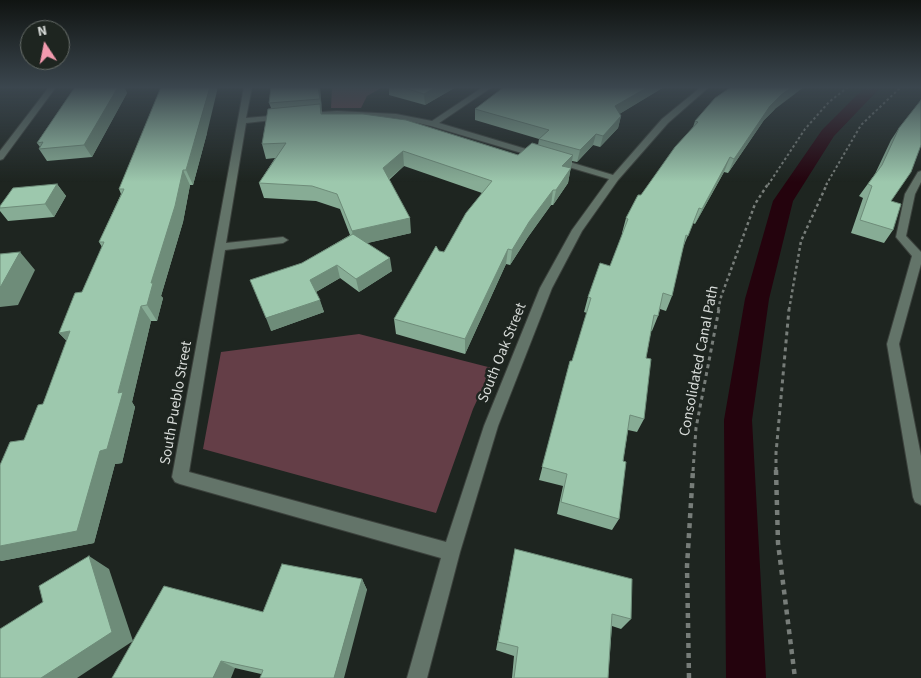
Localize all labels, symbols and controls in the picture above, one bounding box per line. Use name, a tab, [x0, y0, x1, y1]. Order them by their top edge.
north arrow	[20, 20, 70, 70]
text: N	[36, 21, 49, 42]
street label: Consolidated Canal Path	[677, 284, 723, 438]
street label: South Oak Street	[475, 300, 531, 406]
street label: South Pueblo Street	[157, 340, 197, 466]

